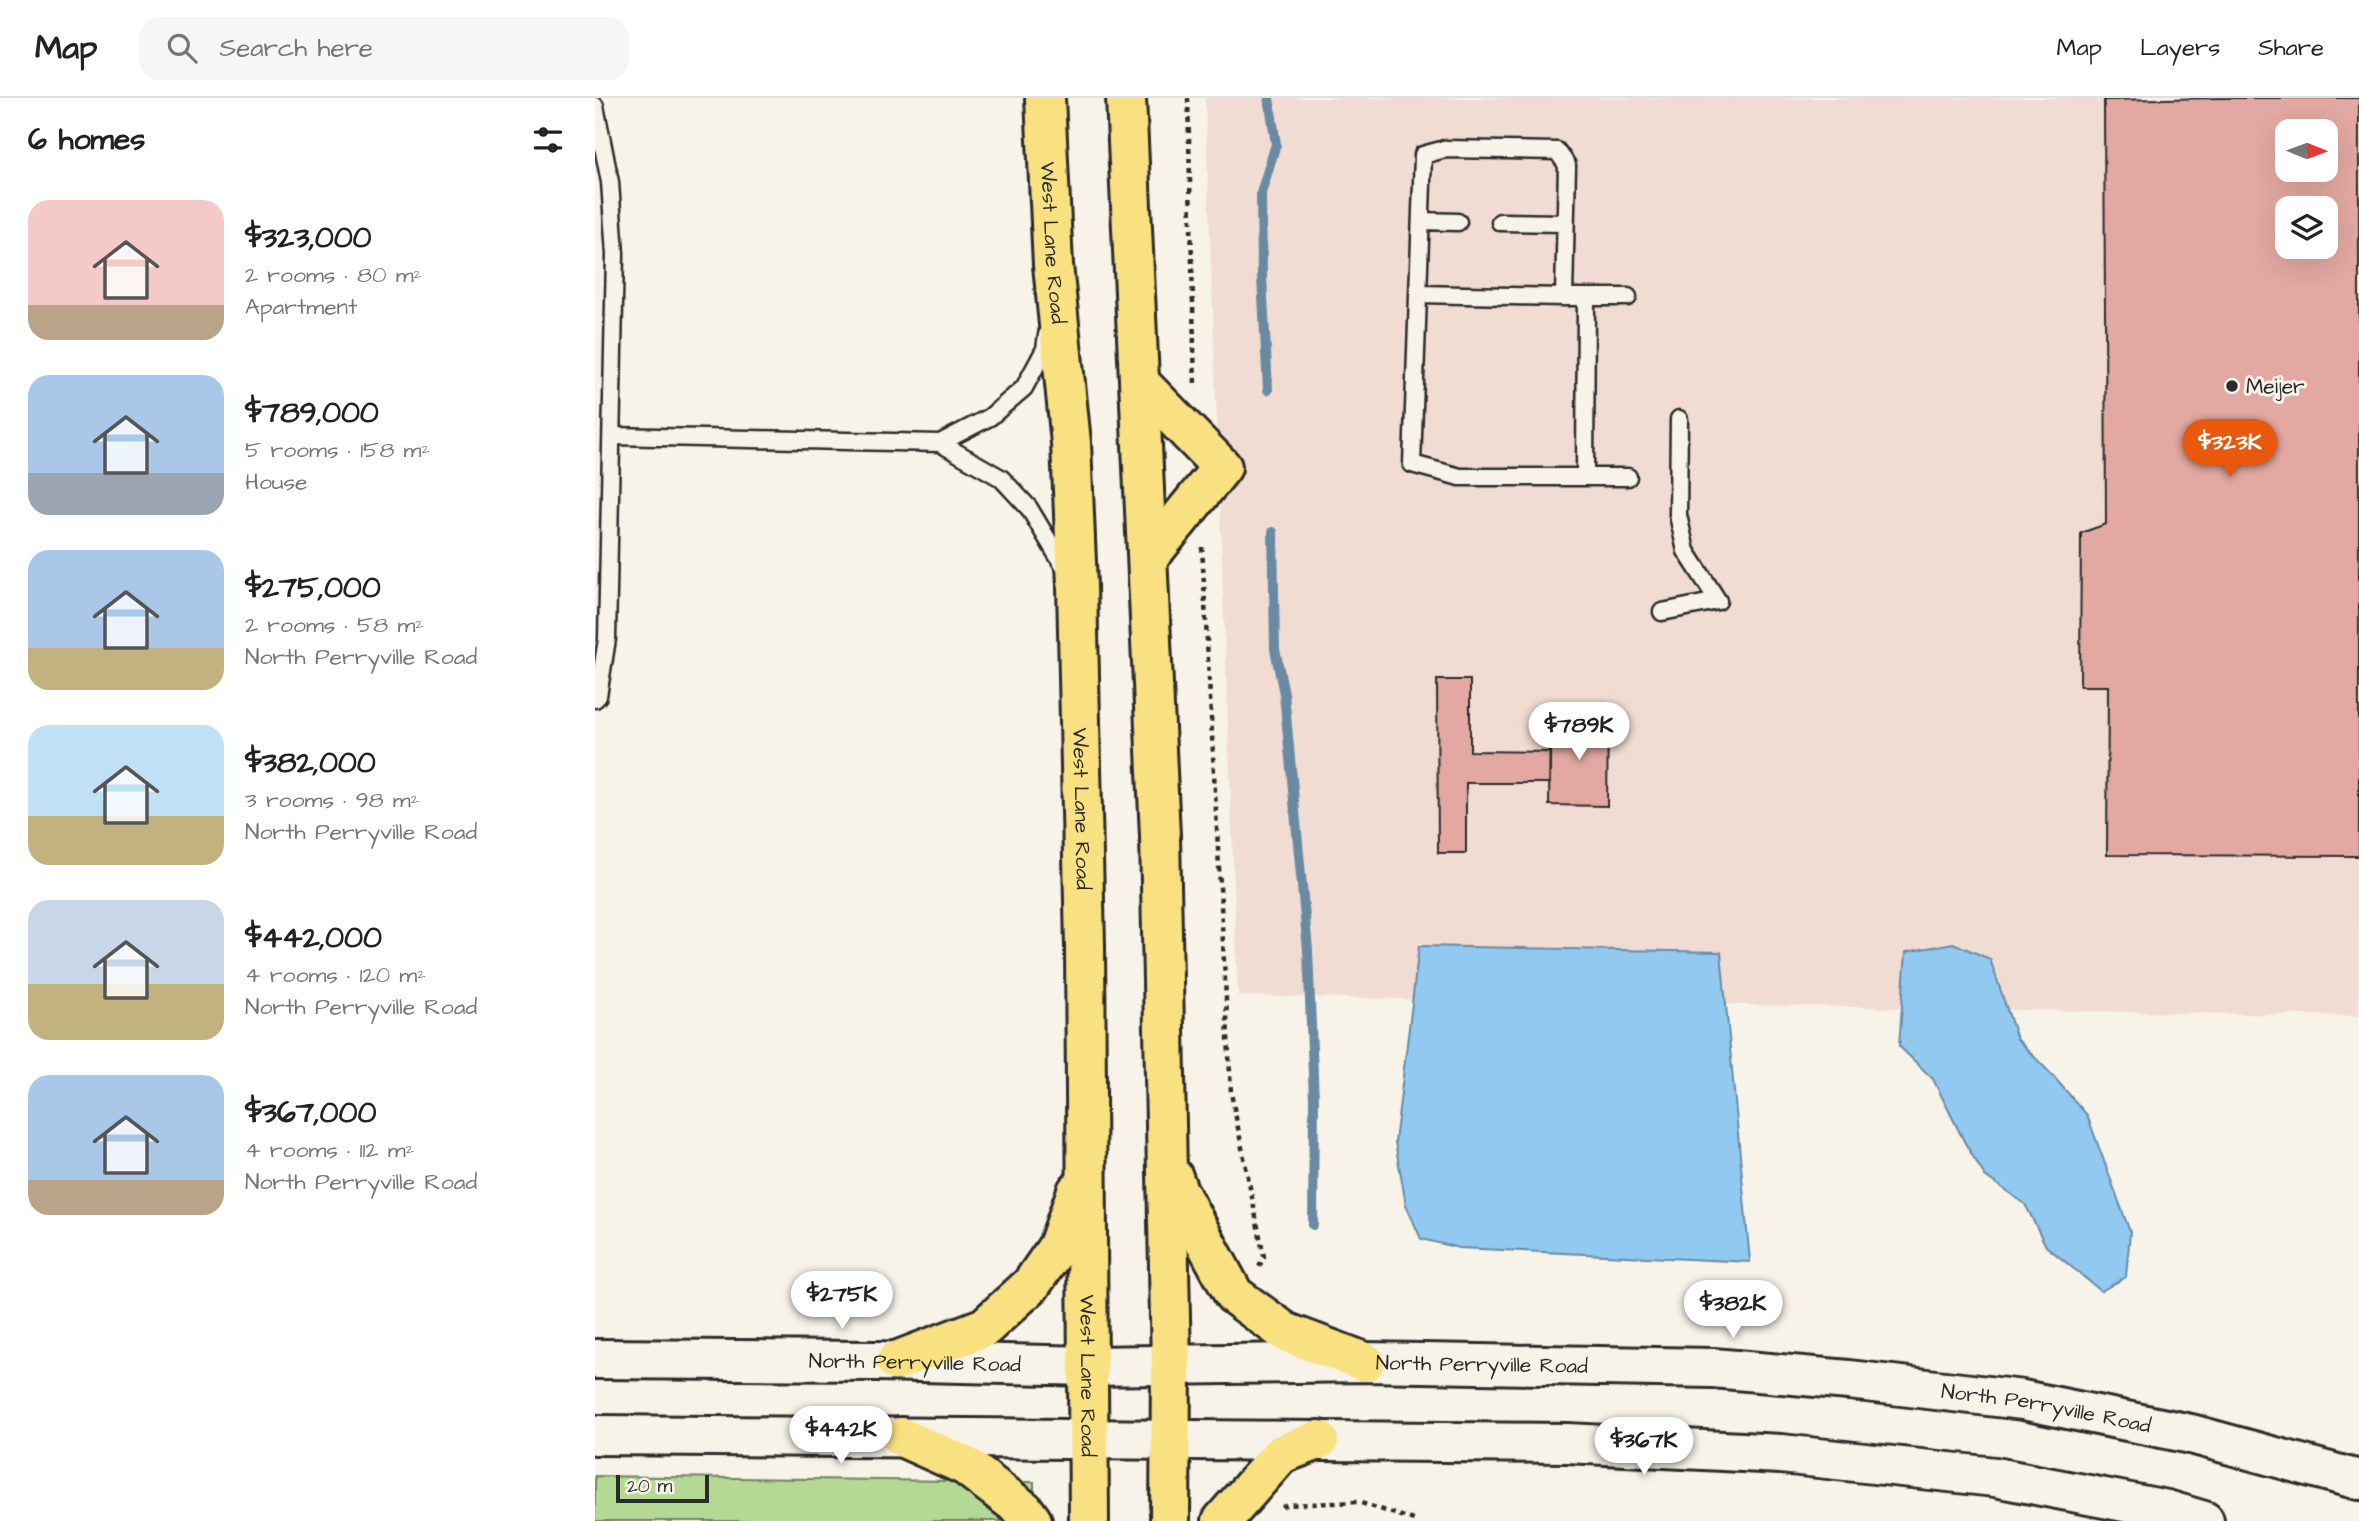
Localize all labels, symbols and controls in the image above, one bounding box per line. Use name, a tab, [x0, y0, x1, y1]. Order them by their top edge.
search box	[139, 17, 629, 80]
text: Map	[35, 25, 97, 71]
icon: search	[163, 29, 201, 67]
text: Search here	[219, 30, 373, 66]
text: Map	[2057, 31, 2102, 65]
text: Layers	[2140, 31, 2220, 65]
text: Share	[2258, 31, 2324, 65]
text: 6 homes	[28, 119, 145, 161]
north arrow	[2275, 119, 2338, 182]
map controls	[2275, 119, 2338, 259]
icon: filters	[529, 121, 567, 159]
street label: West Lane Road	[1033, 161, 1073, 325]
button: layers	[2275, 196, 2338, 259]
text: $323,000	[245, 217, 372, 259]
icon: home	[84, 228, 168, 312]
text: 2 rooms · 80 m²	[245, 259, 422, 291]
text: Apartment	[245, 291, 357, 323]
place label: Meijer	[2246, 372, 2305, 401]
marker: Meijer	[2224, 378, 2240, 394]
text: $789,000	[245, 392, 379, 434]
icon: home	[84, 403, 168, 487]
pin: $323K	[2181, 420, 2279, 479]
text: $323K	[2198, 426, 2262, 458]
text: 5 rooms · 158 m²	[245, 434, 430, 466]
text: House	[245, 466, 308, 498]
text: $275,000	[245, 567, 381, 609]
icon: home	[84, 578, 168, 662]
text: 2 rooms · 58 m²	[245, 609, 424, 641]
text: North Perryville Road	[245, 641, 477, 673]
pin: $789K	[1530, 702, 1628, 762]
text: $789K	[1545, 709, 1613, 741]
street label: West Lane Road	[1065, 727, 1098, 890]
text: $382,000	[245, 742, 376, 784]
icon: home	[84, 753, 168, 837]
text: 3 rooms · 98 m²	[245, 784, 419, 816]
text: North Perryville Road	[245, 816, 477, 848]
text: $442,000	[245, 917, 382, 959]
icon: home	[84, 928, 168, 1012]
text: 4 rooms · 120 m²	[245, 959, 426, 991]
text: North Perryville Road	[245, 991, 477, 1023]
text: $367,000	[245, 1092, 376, 1134]
icon: home	[84, 1103, 168, 1187]
text: 4 rooms · 112 m²	[245, 1134, 414, 1166]
text: North Perryville Road	[245, 1166, 477, 1198]
pin: $275K	[793, 1272, 891, 1331]
text: $275K	[807, 1278, 877, 1310]
pin: $382K	[1684, 1280, 1782, 1340]
text: $382K	[1700, 1287, 1766, 1319]
street label: West Lane Road	[1072, 1294, 1103, 1457]
street label: North Perryville Road	[809, 1347, 1022, 1379]
street label: North Perryville Road	[1376, 1348, 1588, 1381]
street label: North Perryville Road	[1940, 1377, 2154, 1441]
pin: $442K	[792, 1406, 890, 1466]
text: $442K	[805, 1413, 877, 1445]
pin: $367K	[1595, 1418, 1693, 1477]
text: $367K	[1610, 1424, 1678, 1456]
scale bar	[616, 1472, 709, 1504]
text: 20 m	[627, 1473, 672, 1500]

